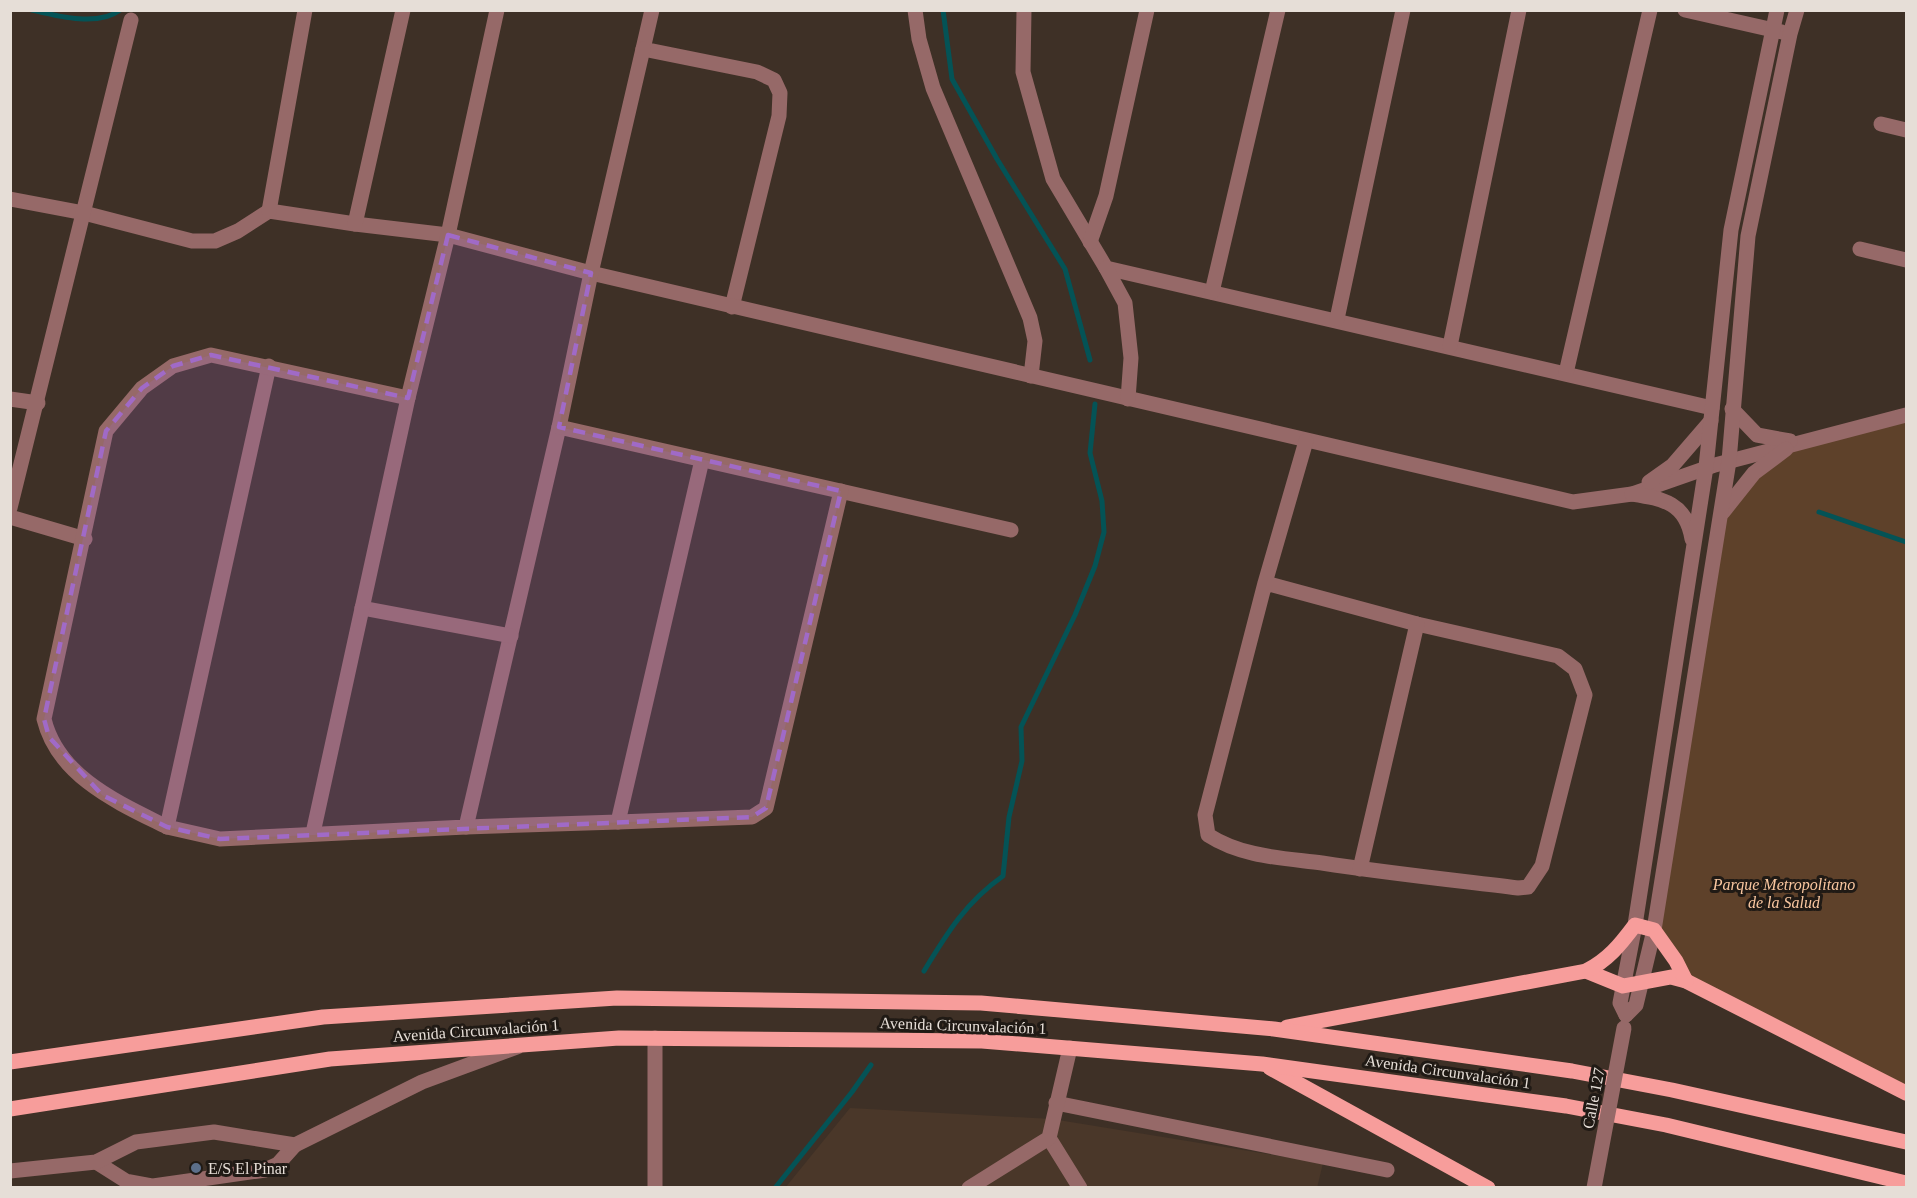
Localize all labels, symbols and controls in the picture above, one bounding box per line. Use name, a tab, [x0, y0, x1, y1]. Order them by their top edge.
park label: Parque Metropolitano de la Salud	[1712, 876, 1855, 911]
street label: Avenida Circunvalación 1	[879, 1014, 1047, 1037]
street label: Avenida Circunvalación 1	[392, 1016, 560, 1045]
street label: Avenida Circunvalación 1	[1364, 1051, 1532, 1092]
street label: Calle 127	[1579, 1066, 1608, 1130]
place label: E/S El Pinar	[208, 1160, 288, 1177]
marker: E/S El Pinar	[189, 1161, 203, 1175]

